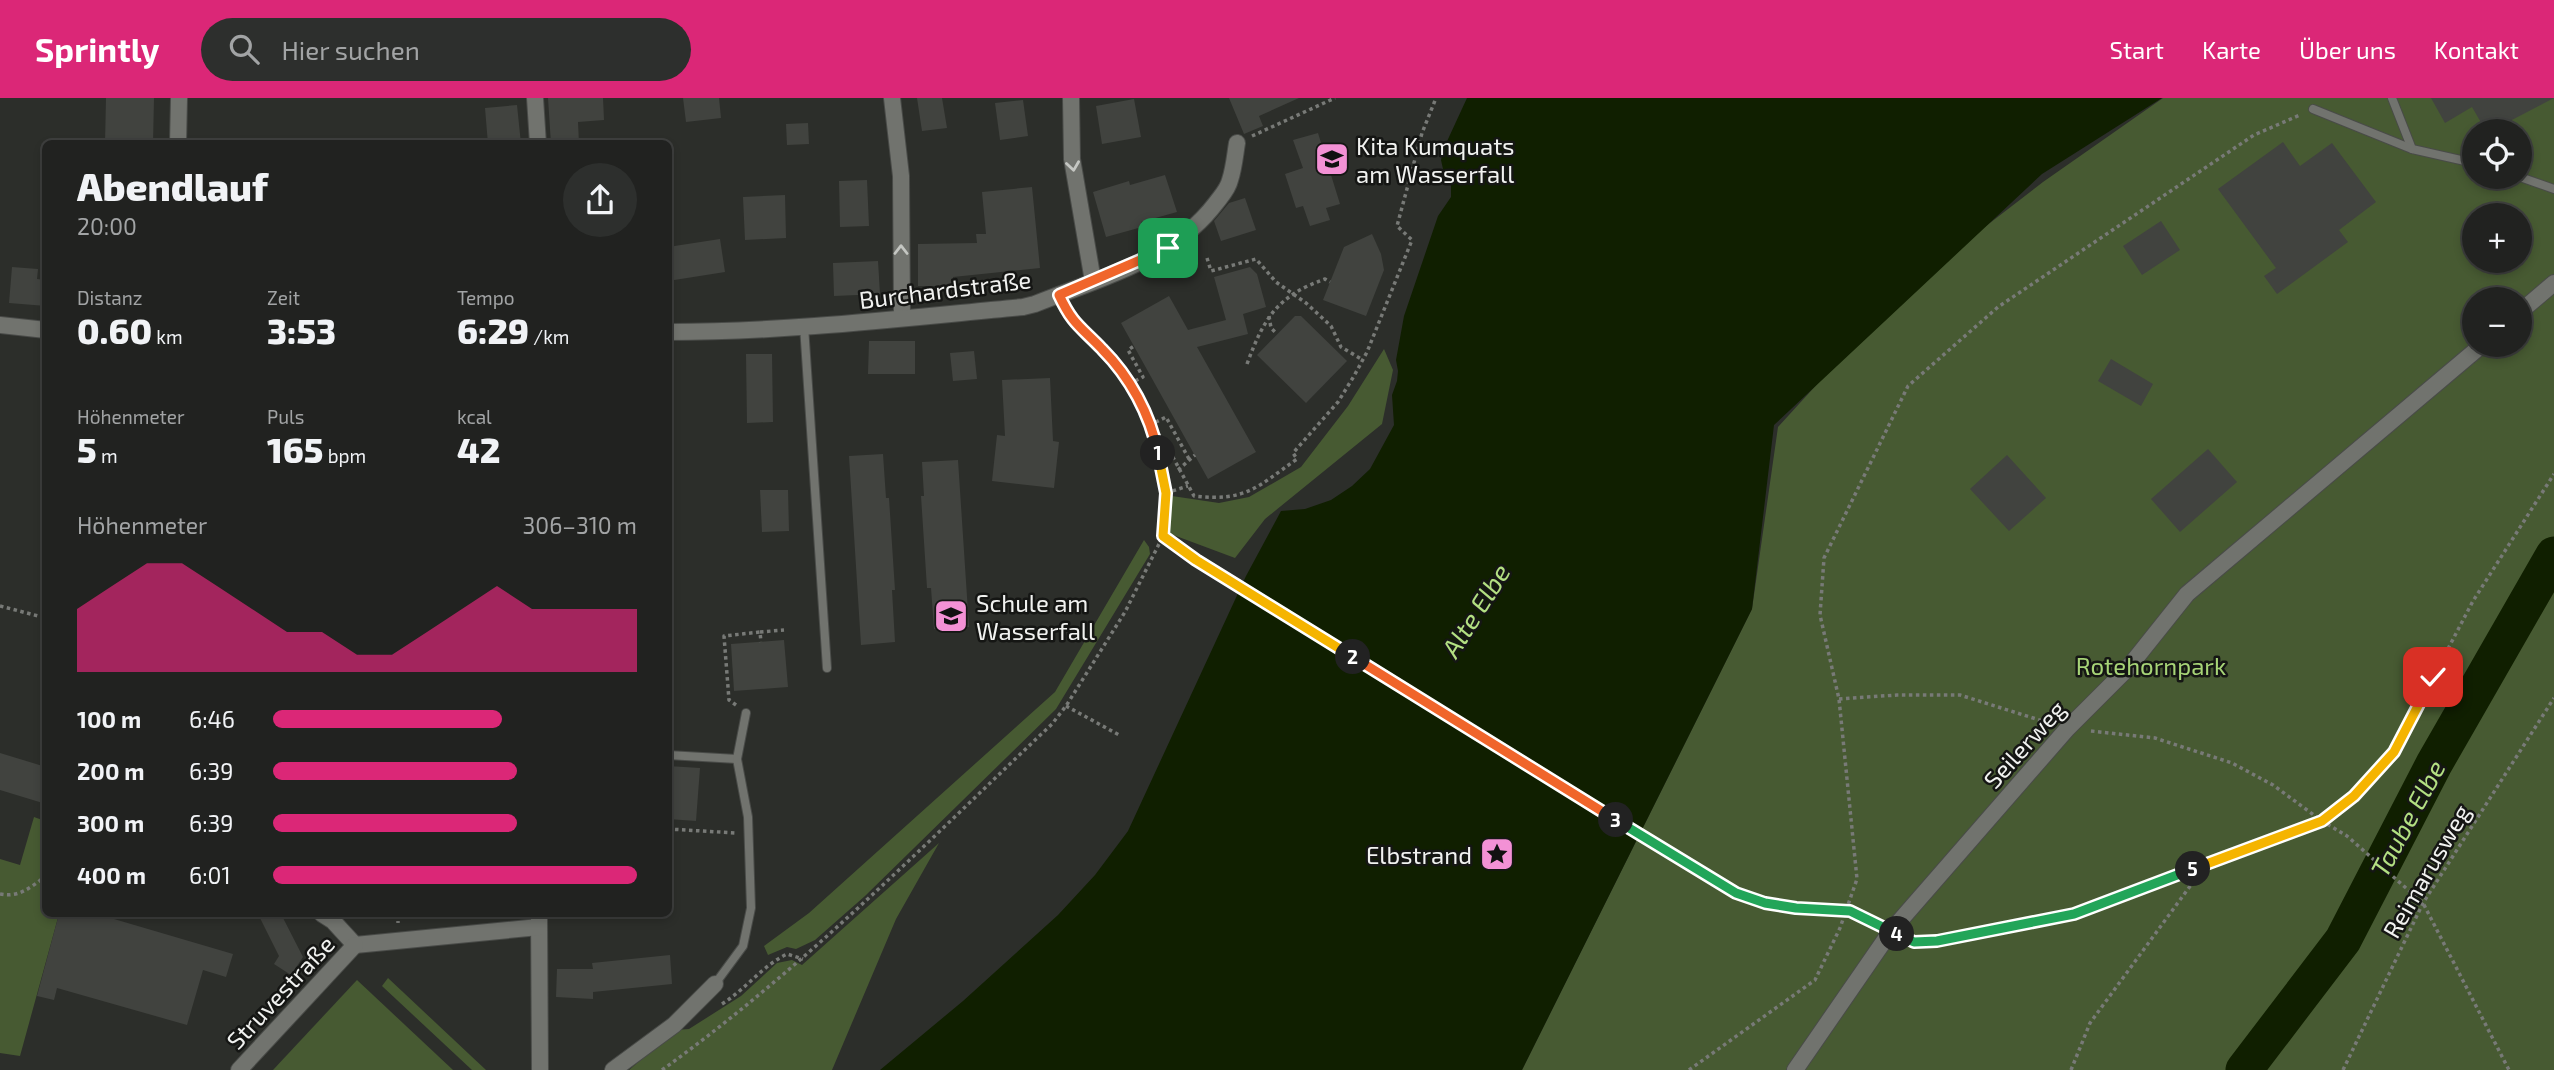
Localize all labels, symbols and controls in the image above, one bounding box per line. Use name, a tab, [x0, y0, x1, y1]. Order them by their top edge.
search box	[201, 18, 691, 81]
text: Sprintly	[35, 29, 159, 69]
icon: search	[225, 30, 263, 68]
text: Hier suchen	[281, 34, 420, 65]
text: Start	[2110, 35, 2164, 64]
text: Karte	[2202, 35, 2261, 64]
text: Über uns	[2299, 35, 2396, 64]
text: Kontakt	[2434, 35, 2519, 64]
map controls	[2462, 119, 2532, 357]
button: locate	[2462, 119, 2532, 189]
place label: Kita Kumquats am Wasserfall	[1356, 131, 1514, 188]
school or university icon: Kita Kumquats am Wasserfall	[1313, 140, 1351, 178]
one-way arrow	[1065, 160, 1080, 172]
text: Abendlauf	[77, 163, 268, 209]
button: share	[563, 163, 637, 237]
button: +	[2462, 203, 2532, 273]
text: 20:00	[77, 212, 137, 240]
pin	[1138, 218, 1198, 278]
icon: arrive	[1149, 229, 1187, 267]
one-way arrow	[893, 244, 909, 255]
street label: Burchardstraße	[857, 264, 1033, 314]
text: Distanz	[77, 286, 142, 309]
text: Zeit	[267, 286, 300, 309]
text: Tempo	[457, 286, 515, 309]
button: −	[2462, 287, 2532, 357]
text: 0.60	[77, 309, 152, 351]
text: 3:53	[267, 309, 336, 351]
text: 6:29	[457, 309, 529, 351]
text: km	[152, 325, 183, 348]
text: /km	[529, 325, 569, 348]
text: Höhenmeter	[77, 405, 185, 428]
text: Puls	[267, 405, 304, 428]
text: kcal	[457, 405, 492, 428]
text: 5	[77, 428, 97, 470]
text: 165	[267, 428, 323, 470]
text: 42	[457, 428, 500, 470]
pin: 1	[1140, 436, 1176, 470]
text: 1	[1153, 441, 1162, 464]
text: m	[97, 444, 118, 467]
text: bpm	[323, 444, 366, 467]
text: Höhenmeter	[77, 511, 207, 539]
text: 306–310 m	[522, 511, 637, 539]
water label: Alte Elbe	[1434, 558, 1516, 663]
place label: Schule am Wasserfall	[976, 588, 1095, 645]
school or university icon: Schule am Wasserfall	[932, 597, 970, 635]
pin: 2	[1336, 640, 1370, 674]
text: 2	[1347, 645, 1358, 668]
pin	[2403, 647, 2463, 707]
park label: Rotehornpark	[2076, 651, 2226, 680]
icon: check	[2414, 658, 2452, 696]
street label: Seilerweg	[1977, 694, 2071, 794]
text: 100 m	[77, 705, 141, 733]
text: 6:46	[189, 705, 235, 733]
water label: Taube Elbe	[2363, 754, 2451, 882]
text: 200 m	[77, 757, 145, 785]
text: 6:39	[189, 757, 234, 785]
street label: Reimarusweg	[2376, 799, 2476, 943]
pin: 3	[1598, 802, 1634, 838]
text: 3	[1610, 808, 1621, 831]
text: 300 m	[77, 809, 144, 837]
text: 6:39	[189, 809, 234, 837]
place icon: Elbstrand	[1478, 835, 1516, 873]
place label: Elbstrand	[1366, 840, 1472, 869]
pin: 5	[2176, 852, 2210, 886]
text: 5	[2187, 857, 2198, 880]
text: 400 m	[77, 861, 146, 889]
text: 6:01	[189, 861, 231, 889]
pin: 4	[1880, 916, 1914, 952]
text: 4	[1890, 922, 1903, 945]
street label: Struvestraße	[220, 929, 340, 1055]

